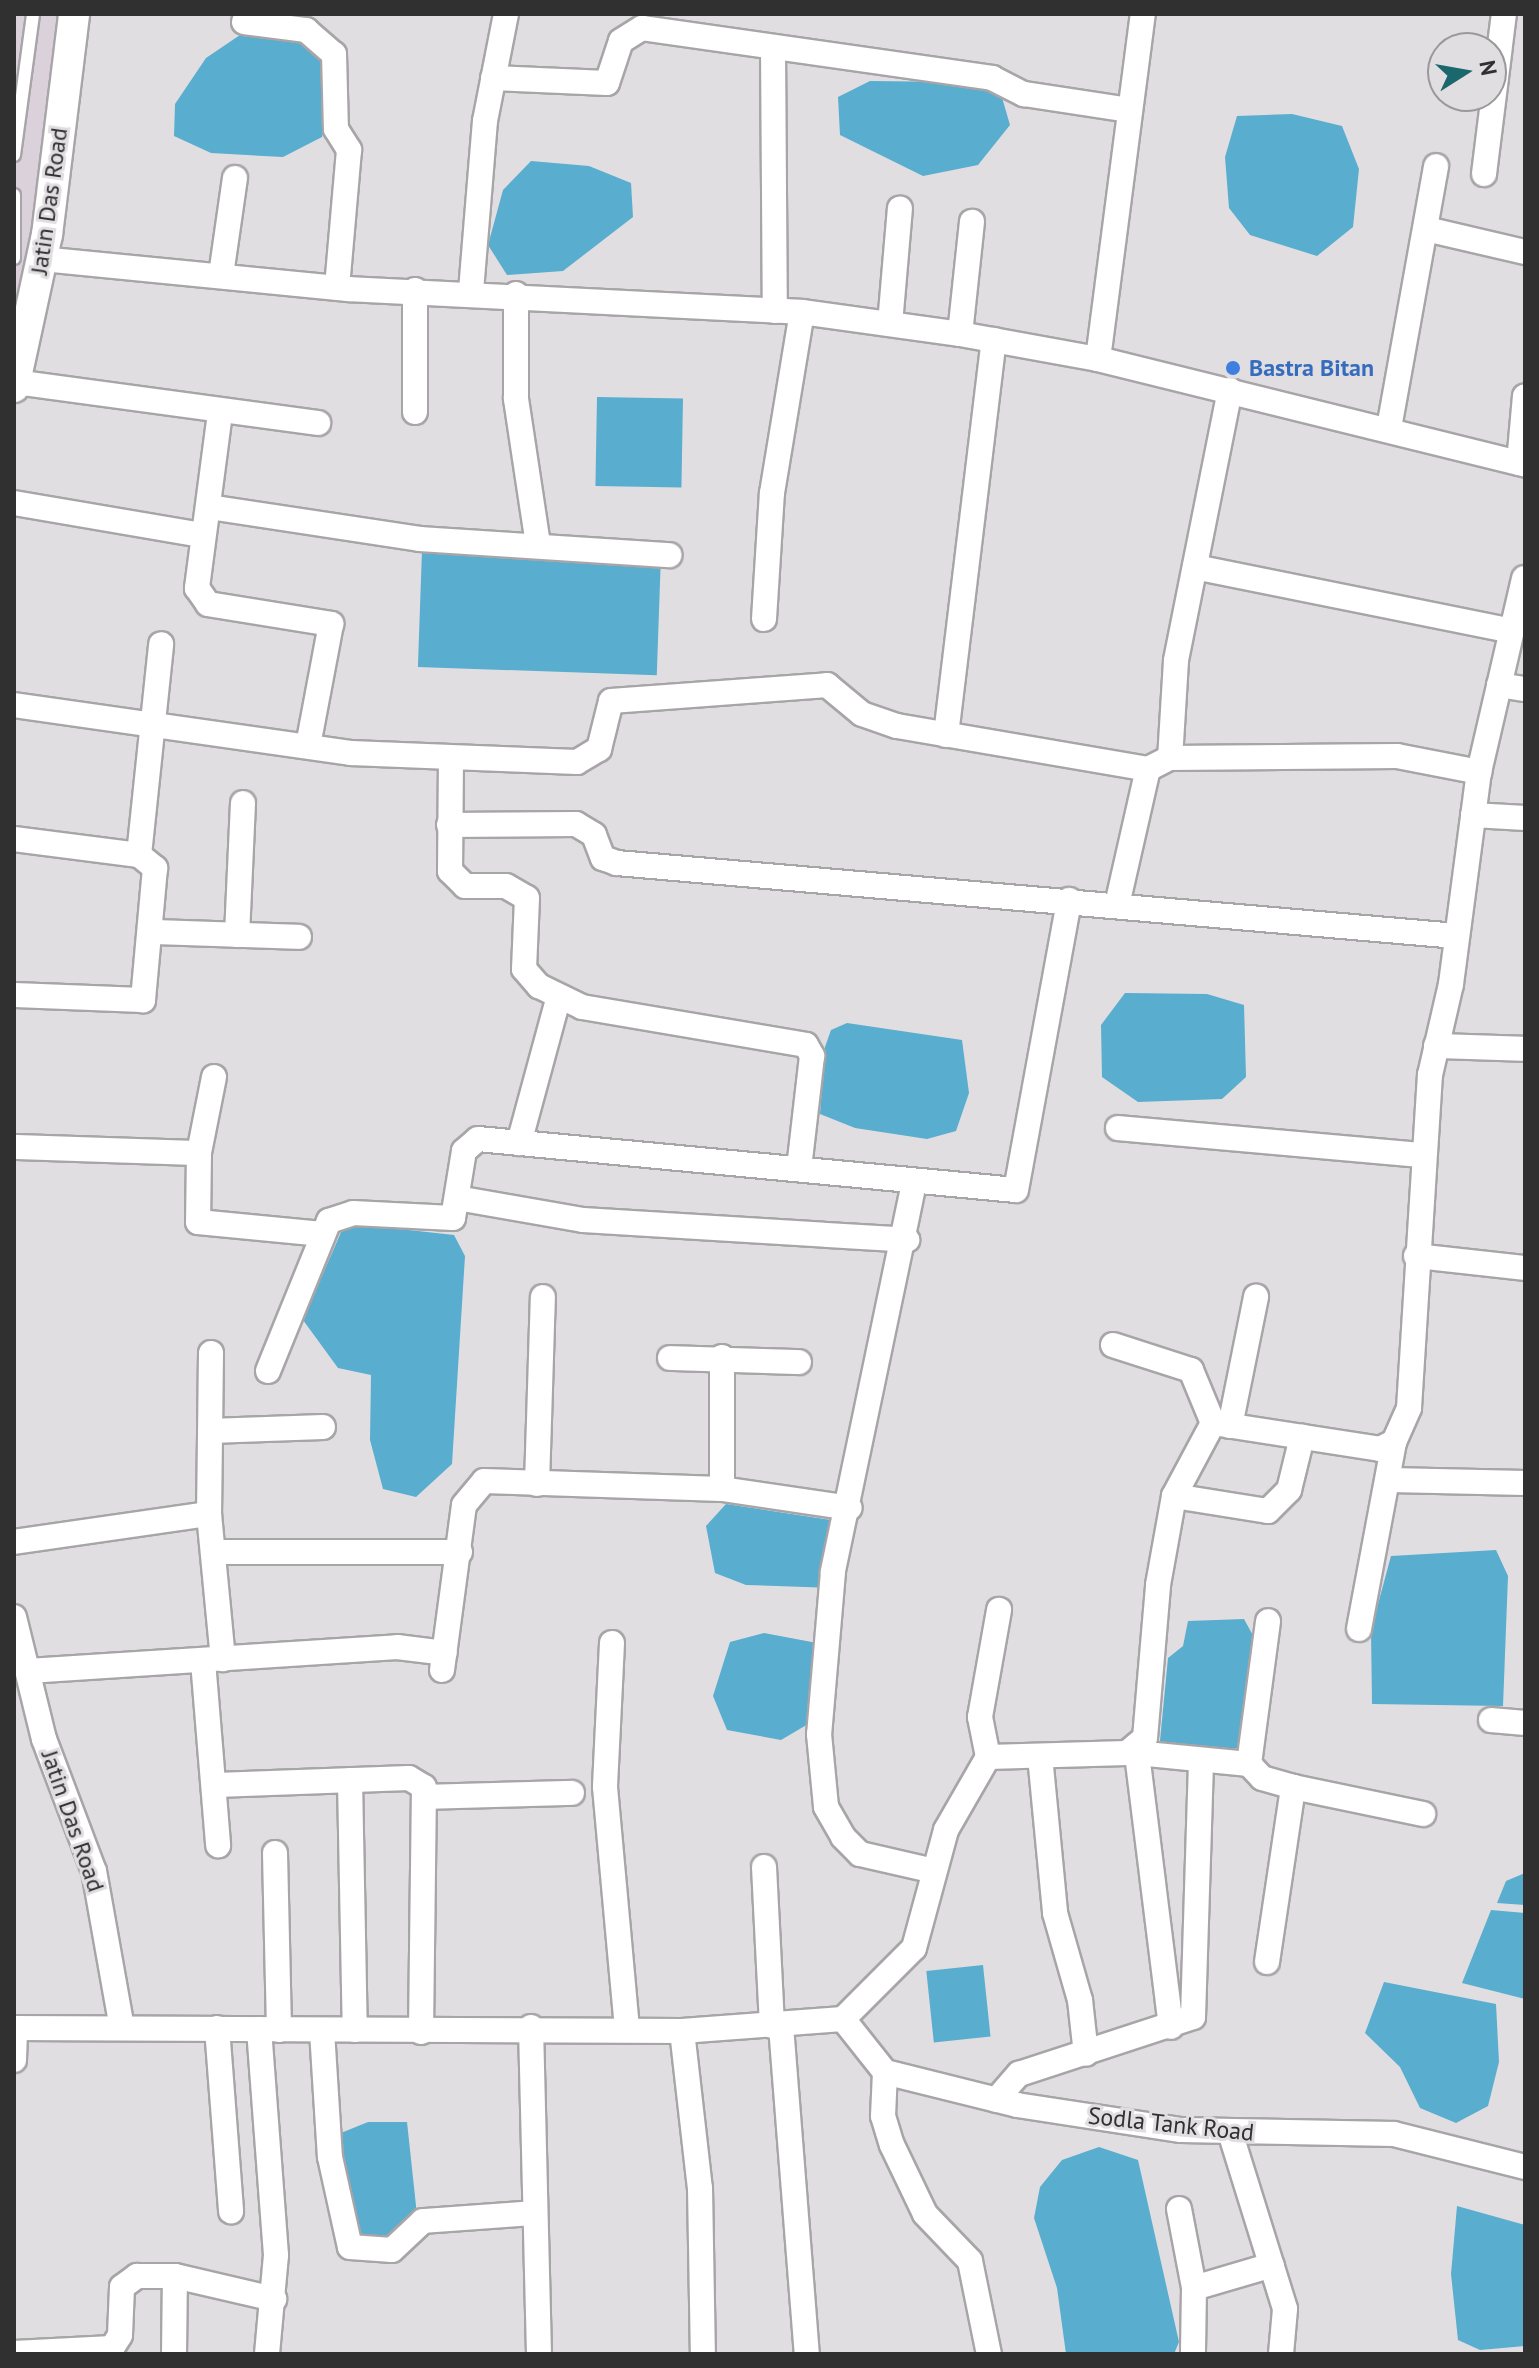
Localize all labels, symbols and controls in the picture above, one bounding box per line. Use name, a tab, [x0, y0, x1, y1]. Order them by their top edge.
north arrow	[1427, 32, 1507, 112]
text: N	[1473, 58, 1504, 78]
street label: Jatin Das Road	[24, 126, 74, 276]
place label: Bastra Bitan	[1249, 354, 1374, 382]
marker: Bastra Bitan	[1224, 359, 1242, 377]
street label: Jatin Das Road	[35, 1746, 111, 1896]
street label: Sodla Tank Road	[1086, 2101, 1256, 2147]

